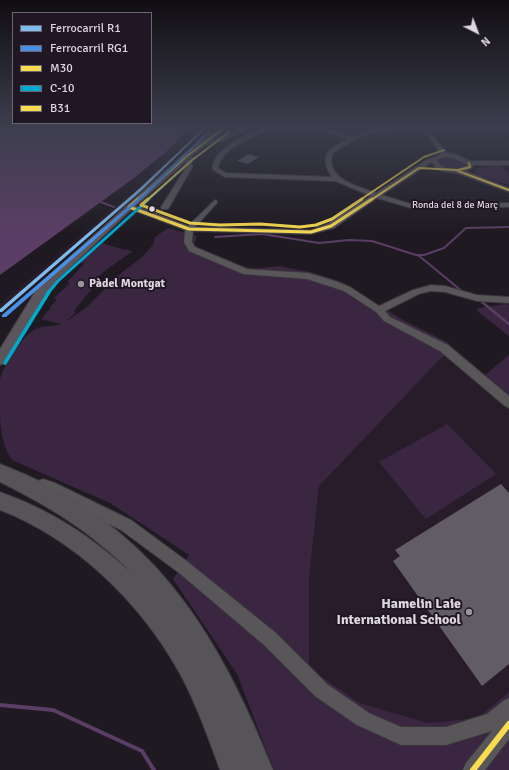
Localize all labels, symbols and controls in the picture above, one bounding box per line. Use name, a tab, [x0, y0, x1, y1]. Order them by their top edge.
legend	[12, 12, 152, 124]
north arrow	[457, 12, 497, 52]
text: Ferrocarril R1	[50, 21, 121, 36]
text: N	[478, 34, 493, 49]
text: Ferrocarril RG1	[50, 41, 128, 56]
text: M30	[50, 61, 73, 76]
text: C-10	[50, 81, 74, 96]
text: B31	[50, 101, 70, 116]
street label: Ronda del 8 de Març	[412, 199, 498, 211]
unlabelled marker	[147, 204, 157, 214]
place label: Pàdel Montgat	[89, 277, 165, 291]
marker: Pàdel Montgat	[76, 279, 86, 289]
place label: Hamelin Laie International School	[336, 596, 461, 628]
marker: Hamelin Laie International School	[464, 607, 474, 617]

